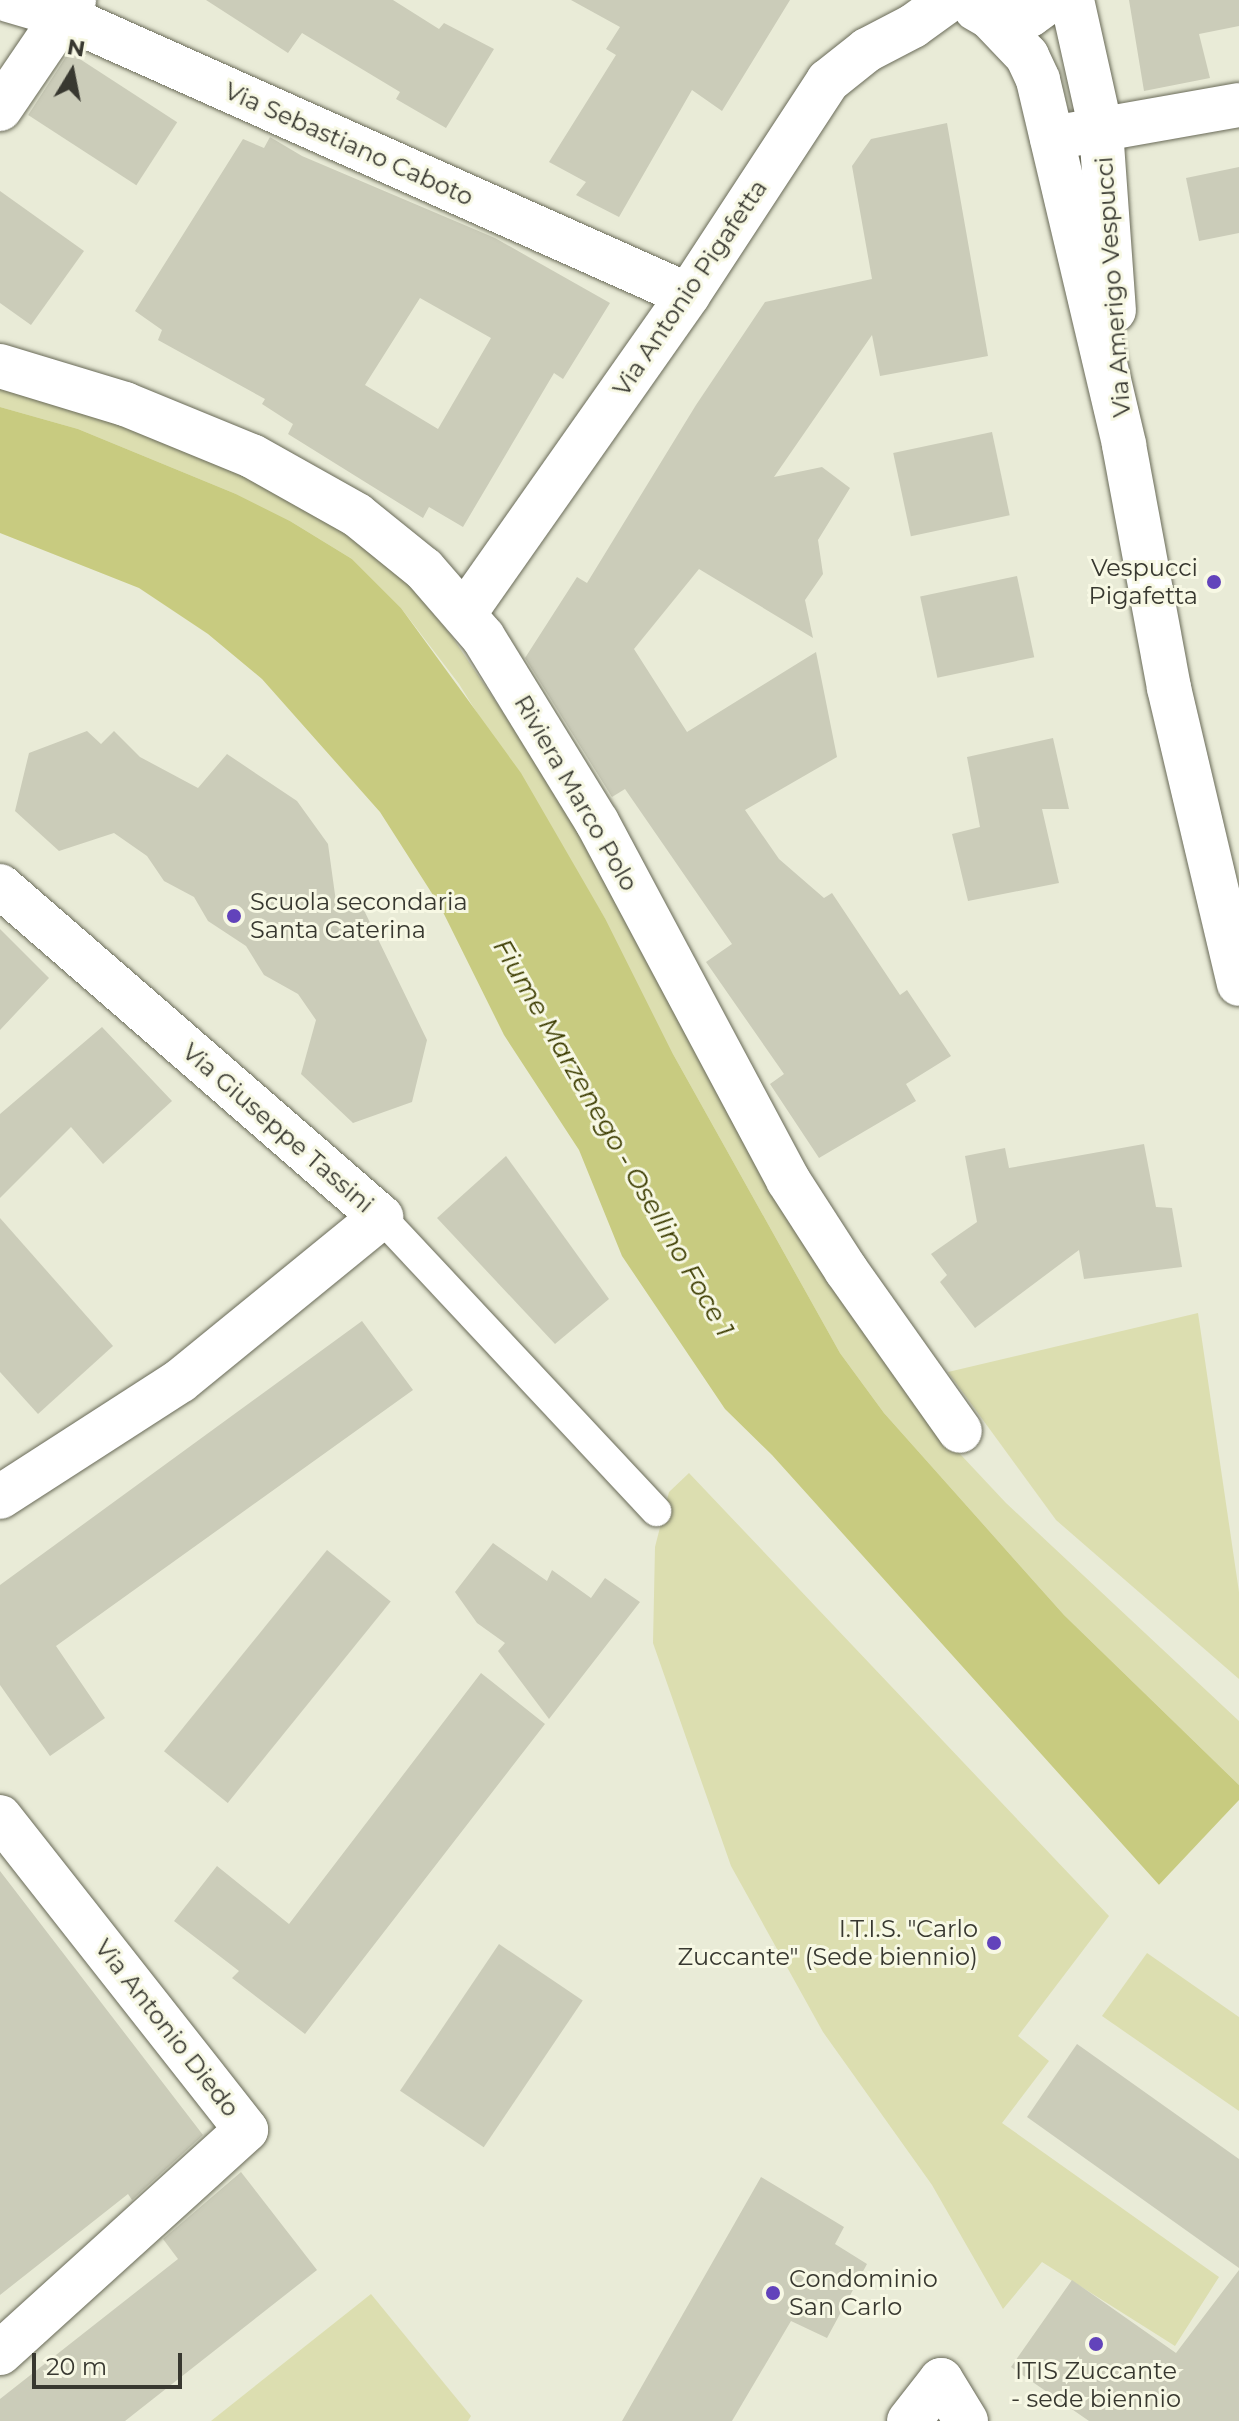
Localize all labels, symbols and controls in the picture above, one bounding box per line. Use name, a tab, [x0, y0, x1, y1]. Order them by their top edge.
north arrow	[32, 32, 112, 112]
text: N	[65, 33, 87, 63]
street label: Via Sebastiano Caboto	[220, 76, 478, 212]
street label: Via Amerigo Vespucci	[1090, 156, 1136, 418]
street label: Via Antonio Pigafetta	[607, 174, 773, 402]
place label: Vespucci Pigafetta	[1088, 554, 1198, 610]
marker: Vespucci Pigafetta	[1205, 573, 1223, 591]
street label: Riviera Marco Polo	[508, 690, 644, 896]
place label: Scuola secondaria Santa Caterina	[250, 888, 468, 944]
marker: Scuola secondaria Santa Caterina	[225, 907, 243, 925]
water label: Fiume Marzenego - Osellino Foce 1	[486, 934, 740, 1342]
street label: Via Giuseppe Tassini	[177, 1037, 379, 1219]
place label: I.T.I.S. "Carlo Zuccante" (Sede biennio)	[678, 1915, 978, 1971]
street label: Via Antonio Diedo	[89, 1934, 245, 2122]
marker: I.T.I.S. "Carlo Zuccante" (Sede biennio)	[985, 1934, 1003, 1952]
place label: Condominio San Carlo	[789, 2265, 938, 2321]
marker: Condominio San Carlo	[764, 2284, 782, 2302]
marker: ITIS Zuccante - sede biennio	[1087, 2335, 1105, 2353]
scale bar	[36, 2337, 186, 2387]
text: 20 m	[46, 2352, 107, 2381]
place label: ITIS Zuccante - sede biennio	[1011, 2357, 1181, 2413]

